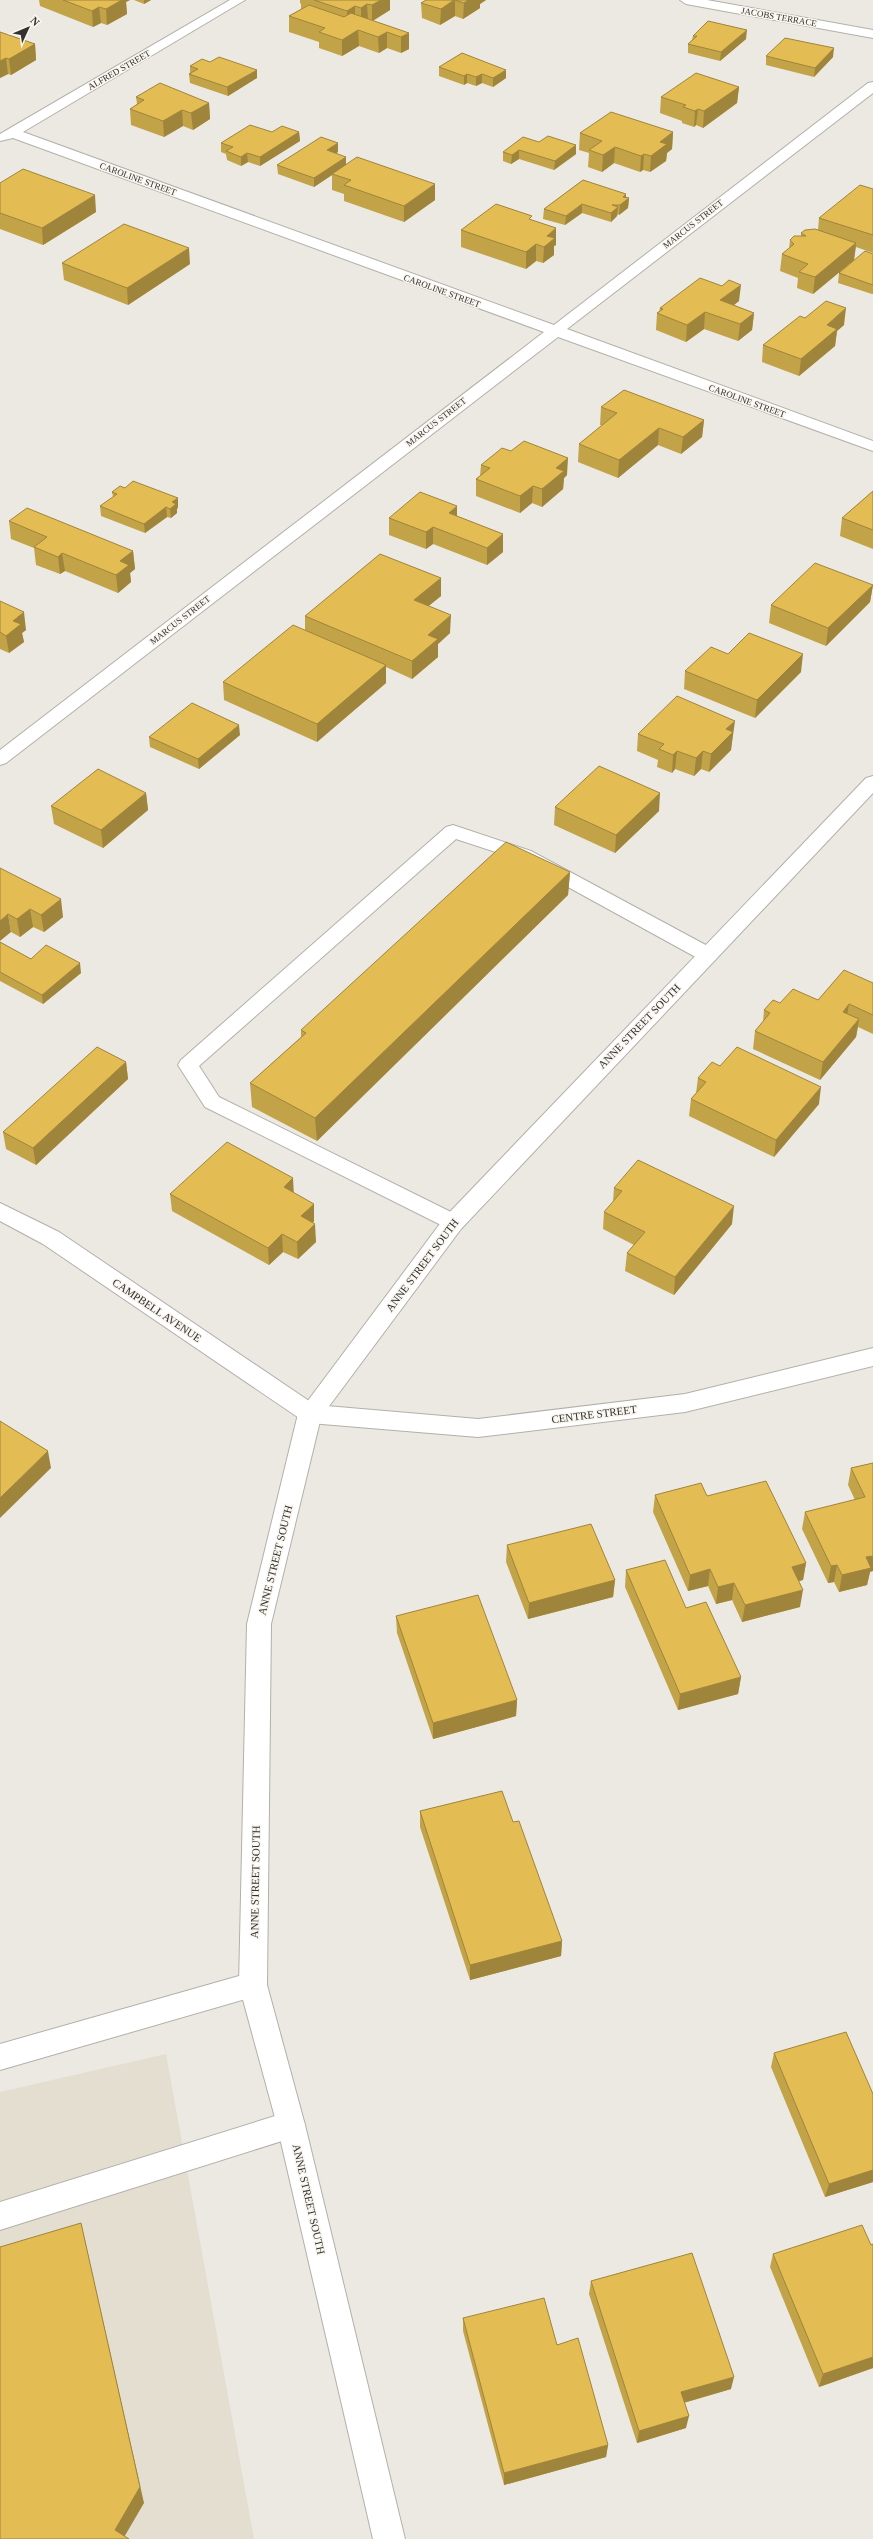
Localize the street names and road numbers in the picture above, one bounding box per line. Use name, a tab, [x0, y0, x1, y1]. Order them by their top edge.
street label: JACOBS TERRACE	[740, 5, 818, 29]
street label: ALFRED STREET	[86, 48, 152, 92]
street label: CAROLINE STREET	[98, 160, 178, 198]
street label: MARCUS STREET	[661, 197, 725, 250]
street label: CAROLINE STREET	[402, 272, 482, 310]
street label: CAROLINE STREET	[707, 382, 787, 420]
street label: MARCUS STREET	[404, 395, 468, 448]
street label: MARCUS STREET	[148, 593, 212, 646]
street label: ANNE STREET SOUTH	[595, 981, 683, 1071]
street label: ANNE STREET SOUTH	[383, 1216, 461, 1314]
street label: CAMPBELL AVENUE	[110, 1276, 204, 1344]
street label: CENTRE STREET	[551, 1403, 638, 1425]
street label: ANNE STREET SOUTH	[256, 1504, 294, 1616]
street label: ANNE STREET SOUTH	[248, 1825, 262, 1939]
street label: ANNE STREET SOUTH	[290, 2143, 328, 2255]

